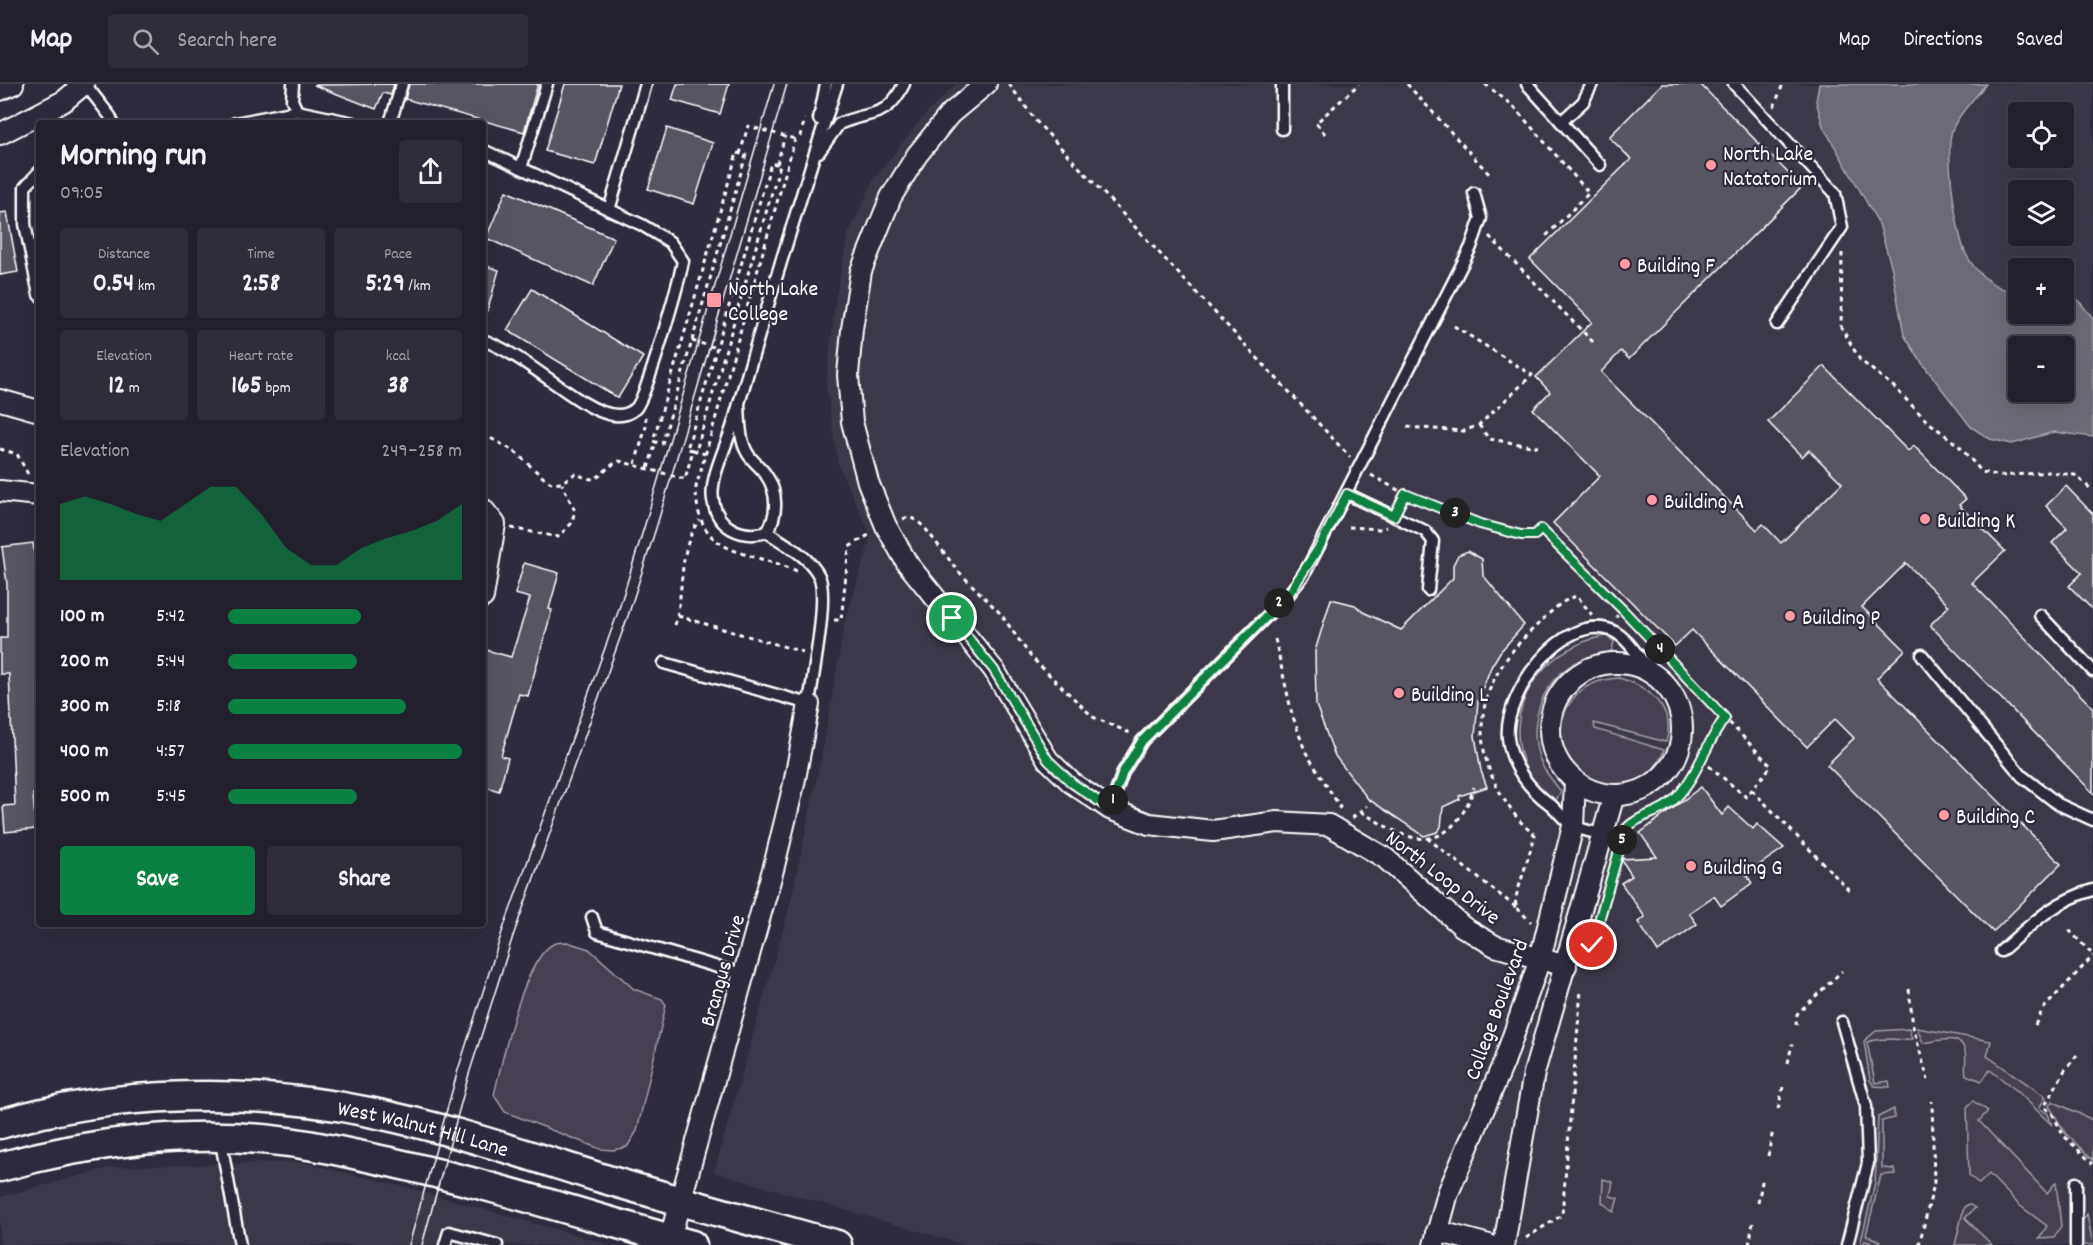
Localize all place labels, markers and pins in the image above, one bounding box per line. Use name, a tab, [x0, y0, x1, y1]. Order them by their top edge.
place label: North Lake Natatorium	[1723, 140, 1817, 196]
marker: North Lake Natatorium	[1704, 158, 1718, 172]
place label: Building F	[1637, 252, 1715, 283]
marker: Building F	[1618, 257, 1632, 271]
place label: North Lake College	[728, 275, 818, 331]
marker: North Lake College	[705, 291, 723, 309]
place label: Building A	[1664, 488, 1744, 519]
marker: Building A	[1645, 493, 1659, 507]
pin: 3	[1440, 498, 1470, 528]
place label: Building K	[1937, 507, 2016, 538]
marker: Building K	[1918, 512, 1932, 526]
pin: 2	[1264, 588, 1294, 618]
pin	[926, 592, 977, 643]
place label: Building P	[1802, 604, 1880, 635]
marker: Building P	[1783, 609, 1797, 623]
pin: 4	[1645, 634, 1675, 664]
place label: Building L	[1411, 681, 1488, 712]
marker: Building L	[1392, 686, 1406, 700]
pin: 1	[1098, 785, 1128, 815]
place label: Building C	[1956, 803, 2035, 834]
marker: Building C	[1937, 808, 1951, 822]
pin: 5	[1607, 825, 1637, 855]
place label: Building G	[1703, 854, 1782, 885]
marker: Building G	[1684, 859, 1698, 873]
pin	[1566, 919, 1617, 970]

